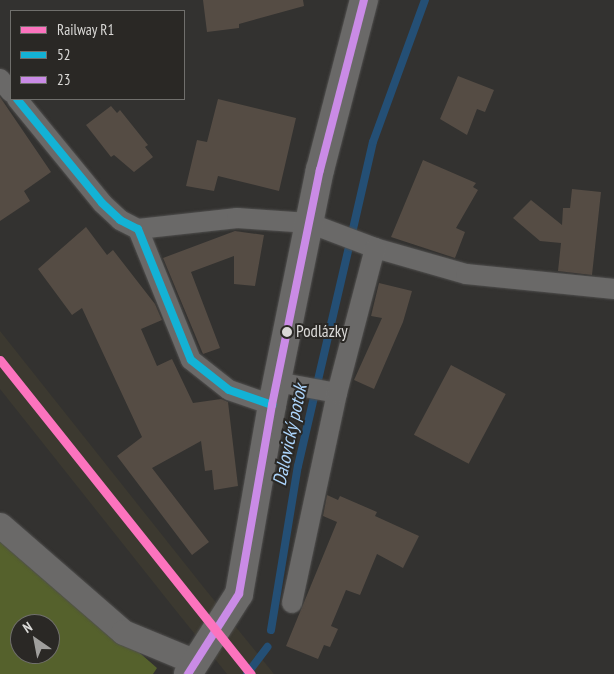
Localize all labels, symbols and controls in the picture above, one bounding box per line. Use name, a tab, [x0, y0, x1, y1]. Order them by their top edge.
legend	[10, 10, 185, 100]
text: Railway R1	[57, 20, 114, 39]
text: 52	[57, 45, 71, 64]
text: 23	[57, 70, 71, 89]
place label: Podlázky	[296, 322, 348, 342]
marker: Podlázky	[282, 327, 292, 337]
water label: Dalovický potok	[268, 382, 312, 488]
north arrow	[10, 614, 60, 664]
text: N	[19, 618, 35, 637]

